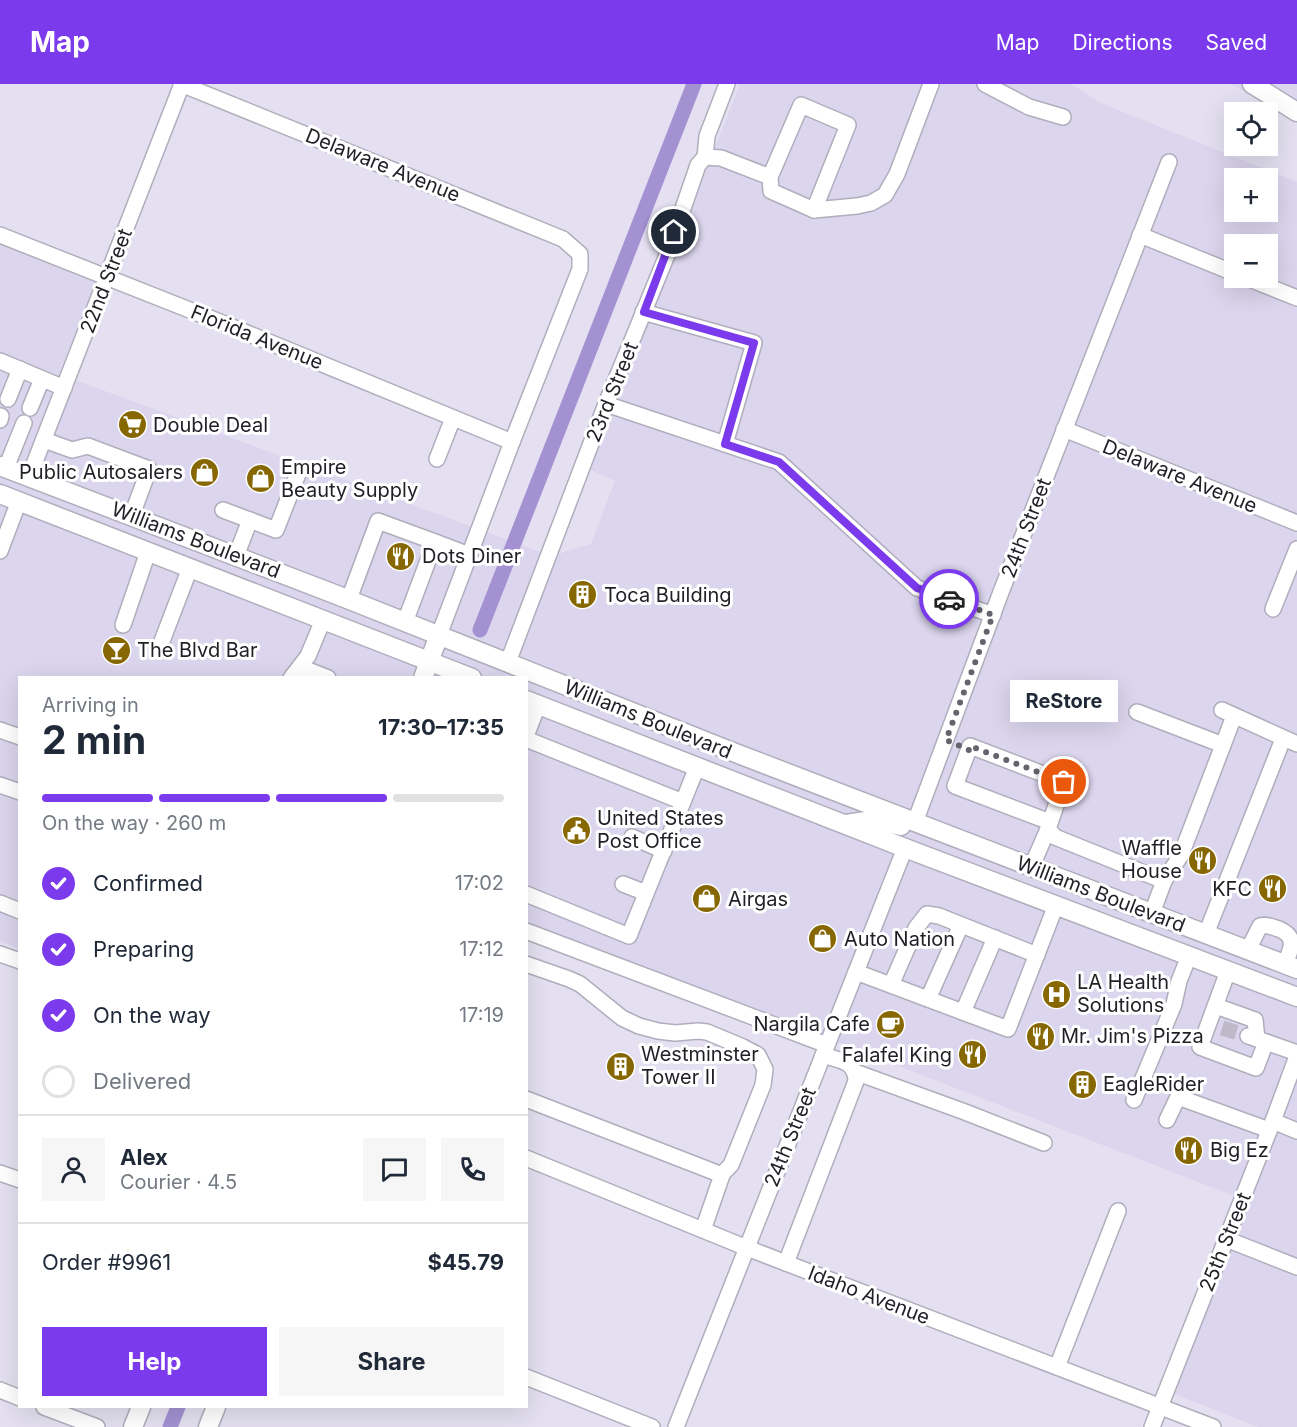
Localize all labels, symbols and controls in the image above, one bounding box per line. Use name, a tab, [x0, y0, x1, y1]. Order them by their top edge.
text: Map	[30, 25, 90, 59]
text: Map	[996, 30, 1039, 55]
text: Directions	[1072, 30, 1173, 55]
text: Saved	[1206, 30, 1267, 55]
map controls	[1224, 102, 1278, 288]
button: locate	[1224, 102, 1278, 156]
street label: Delaware Avenue	[302, 123, 464, 207]
button: +	[1224, 168, 1278, 222]
pin	[648, 206, 699, 257]
icon: home	[657, 215, 690, 248]
street label: 22nd Street	[75, 225, 137, 337]
button: −	[1224, 234, 1278, 288]
street label: Florida Avenue	[187, 300, 327, 374]
street label: 23rd Street	[581, 338, 643, 446]
supermarket icon: Double Deal	[116, 409, 148, 441]
place label: Double Deal	[153, 413, 268, 437]
street label: Delaware Avenue	[1099, 434, 1261, 518]
place label: Empire Beauty Supply	[281, 455, 418, 502]
shop icon: Public Autosalers	[188, 456, 220, 488]
place label: Public Autosalers	[19, 460, 183, 484]
shop icon: Empire Beauty Supply	[244, 462, 276, 494]
street label: 24th Street	[996, 474, 1056, 581]
street label: Williams Boulevard	[108, 497, 284, 583]
restaurant icon: Dots Diner	[385, 540, 417, 572]
place label: Dots Diner	[422, 544, 522, 568]
courier	[919, 569, 979, 629]
building icon: Toca Building	[567, 579, 599, 611]
place label: Toca Building	[604, 583, 732, 607]
icon: car	[933, 583, 966, 616]
bar icon: The Blvd Bar	[100, 634, 132, 666]
place label: The Blvd Bar	[137, 638, 258, 662]
street label: Williams Boulevard	[561, 674, 735, 764]
callout: ReStore	[1010, 680, 1118, 722]
text: ReStore	[1026, 689, 1102, 713]
text: Arriving in	[42, 693, 139, 717]
text: 17:30–17:35	[378, 714, 504, 740]
text: 2 min	[42, 716, 146, 763]
pin	[1038, 756, 1089, 807]
icon: bag	[1047, 765, 1080, 798]
place label: United States Post Office	[597, 806, 724, 853]
text: On the way · 260 m	[42, 811, 226, 835]
public building icon: United States Post Office	[560, 814, 592, 846]
place label: Waffle House	[1121, 836, 1182, 883]
restaurant icon: Waffle House	[1187, 844, 1219, 876]
street label: Williams Boulevard	[1013, 851, 1189, 937]
icon: check	[42, 867, 75, 900]
text: Confirmed	[93, 870, 203, 896]
text: 17:02	[455, 871, 504, 895]
restaurant icon: KFC	[1257, 873, 1289, 905]
place label: KFC	[1212, 877, 1252, 901]
shop icon: Airgas	[691, 883, 723, 915]
place label: Airgas	[728, 887, 788, 911]
shop icon: Auto Nation	[807, 923, 839, 955]
place label: Auto Nation	[844, 927, 955, 951]
icon: check	[42, 933, 75, 966]
text: Preparing	[93, 936, 194, 962]
text: 17:12	[459, 937, 504, 961]
place label: LA Health Solutions	[1077, 970, 1169, 1017]
hospital icon: LA Health Solutions	[1040, 978, 1072, 1010]
icon: check	[42, 999, 75, 1032]
text: On the way	[93, 1002, 211, 1028]
text: 17:19	[459, 1003, 504, 1027]
cafe icon: Nargila Cafe	[875, 1008, 907, 1040]
place label: Nargila Cafe	[753, 1012, 870, 1036]
restaurant icon: Mr. Jim's Pizza	[1024, 1020, 1056, 1052]
place label: Mr. Jim's Pizza	[1061, 1024, 1204, 1048]
restaurant icon: Falafel King	[957, 1039, 989, 1071]
place label: Westminster Tower II	[641, 1042, 759, 1089]
place label: Falafel King	[842, 1043, 952, 1067]
building icon: Westminster Tower II	[604, 1050, 636, 1082]
text: Delivered	[93, 1068, 191, 1094]
building icon: EagleRider	[1066, 1068, 1098, 1100]
place label: EagleRider	[1103, 1072, 1205, 1096]
street label: 24th Street	[759, 1083, 821, 1190]
restaurant icon: Big Ez	[1173, 1134, 1205, 1166]
button: person	[42, 1138, 105, 1201]
button: chat	[363, 1138, 426, 1201]
button: phone	[441, 1138, 504, 1201]
place label: Big Ez	[1210, 1138, 1269, 1162]
text: Alex	[120, 1144, 168, 1170]
text: Courier · 4.5	[120, 1170, 237, 1194]
street label: 25th Street	[1194, 1189, 1256, 1295]
text: Order #9961	[42, 1249, 171, 1275]
text: $45.79	[428, 1249, 504, 1275]
street label: Idaho Avenue	[805, 1261, 933, 1329]
button: Help	[42, 1327, 267, 1396]
button: Share	[279, 1327, 504, 1396]

